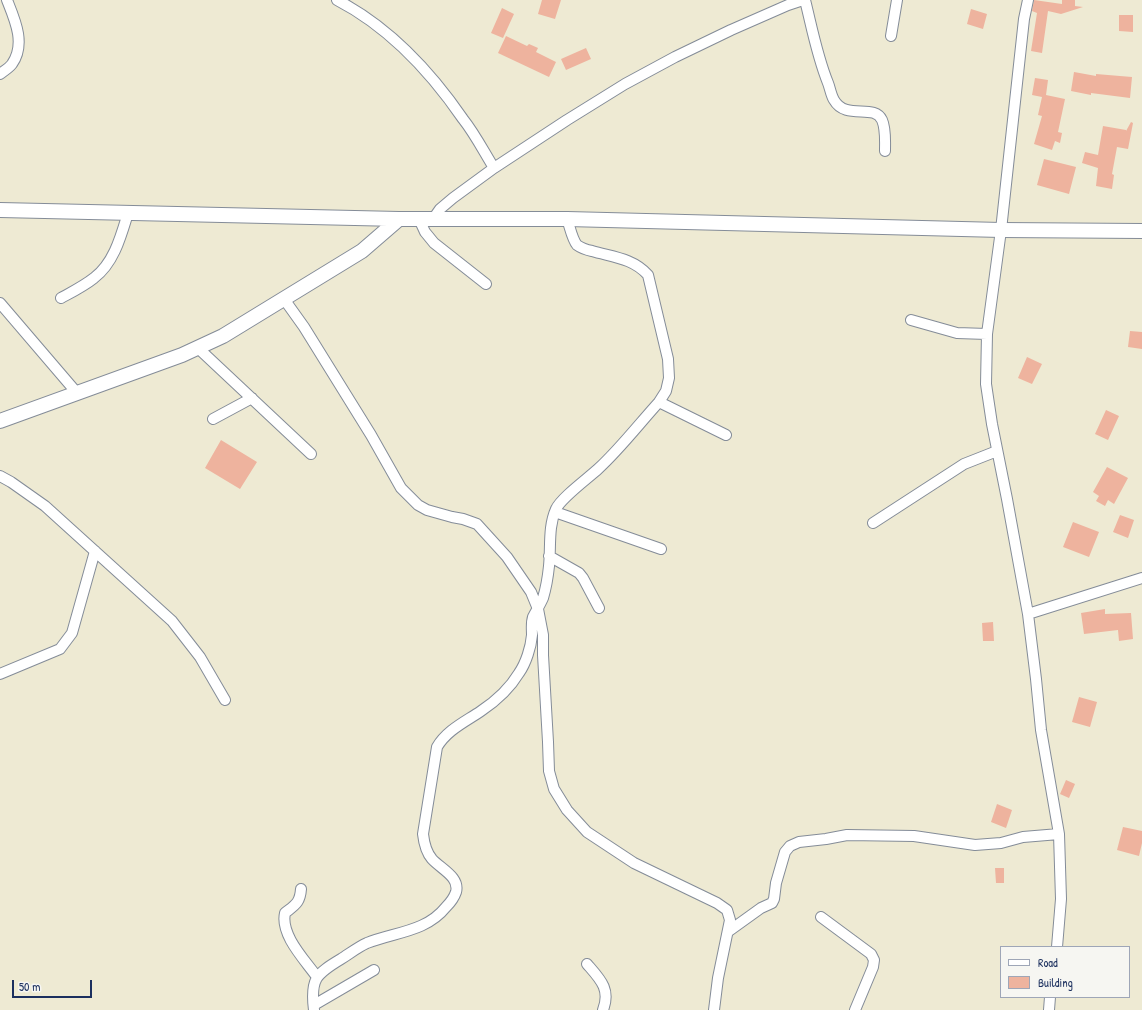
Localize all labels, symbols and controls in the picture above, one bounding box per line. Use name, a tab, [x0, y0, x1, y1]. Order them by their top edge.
legend	[1000, 946, 1130, 998]
text: Road	[1038, 954, 1058, 971]
scale bar	[14, 972, 94, 998]
text: Building	[1038, 974, 1073, 991]
text: 50 m	[19, 978, 40, 995]

